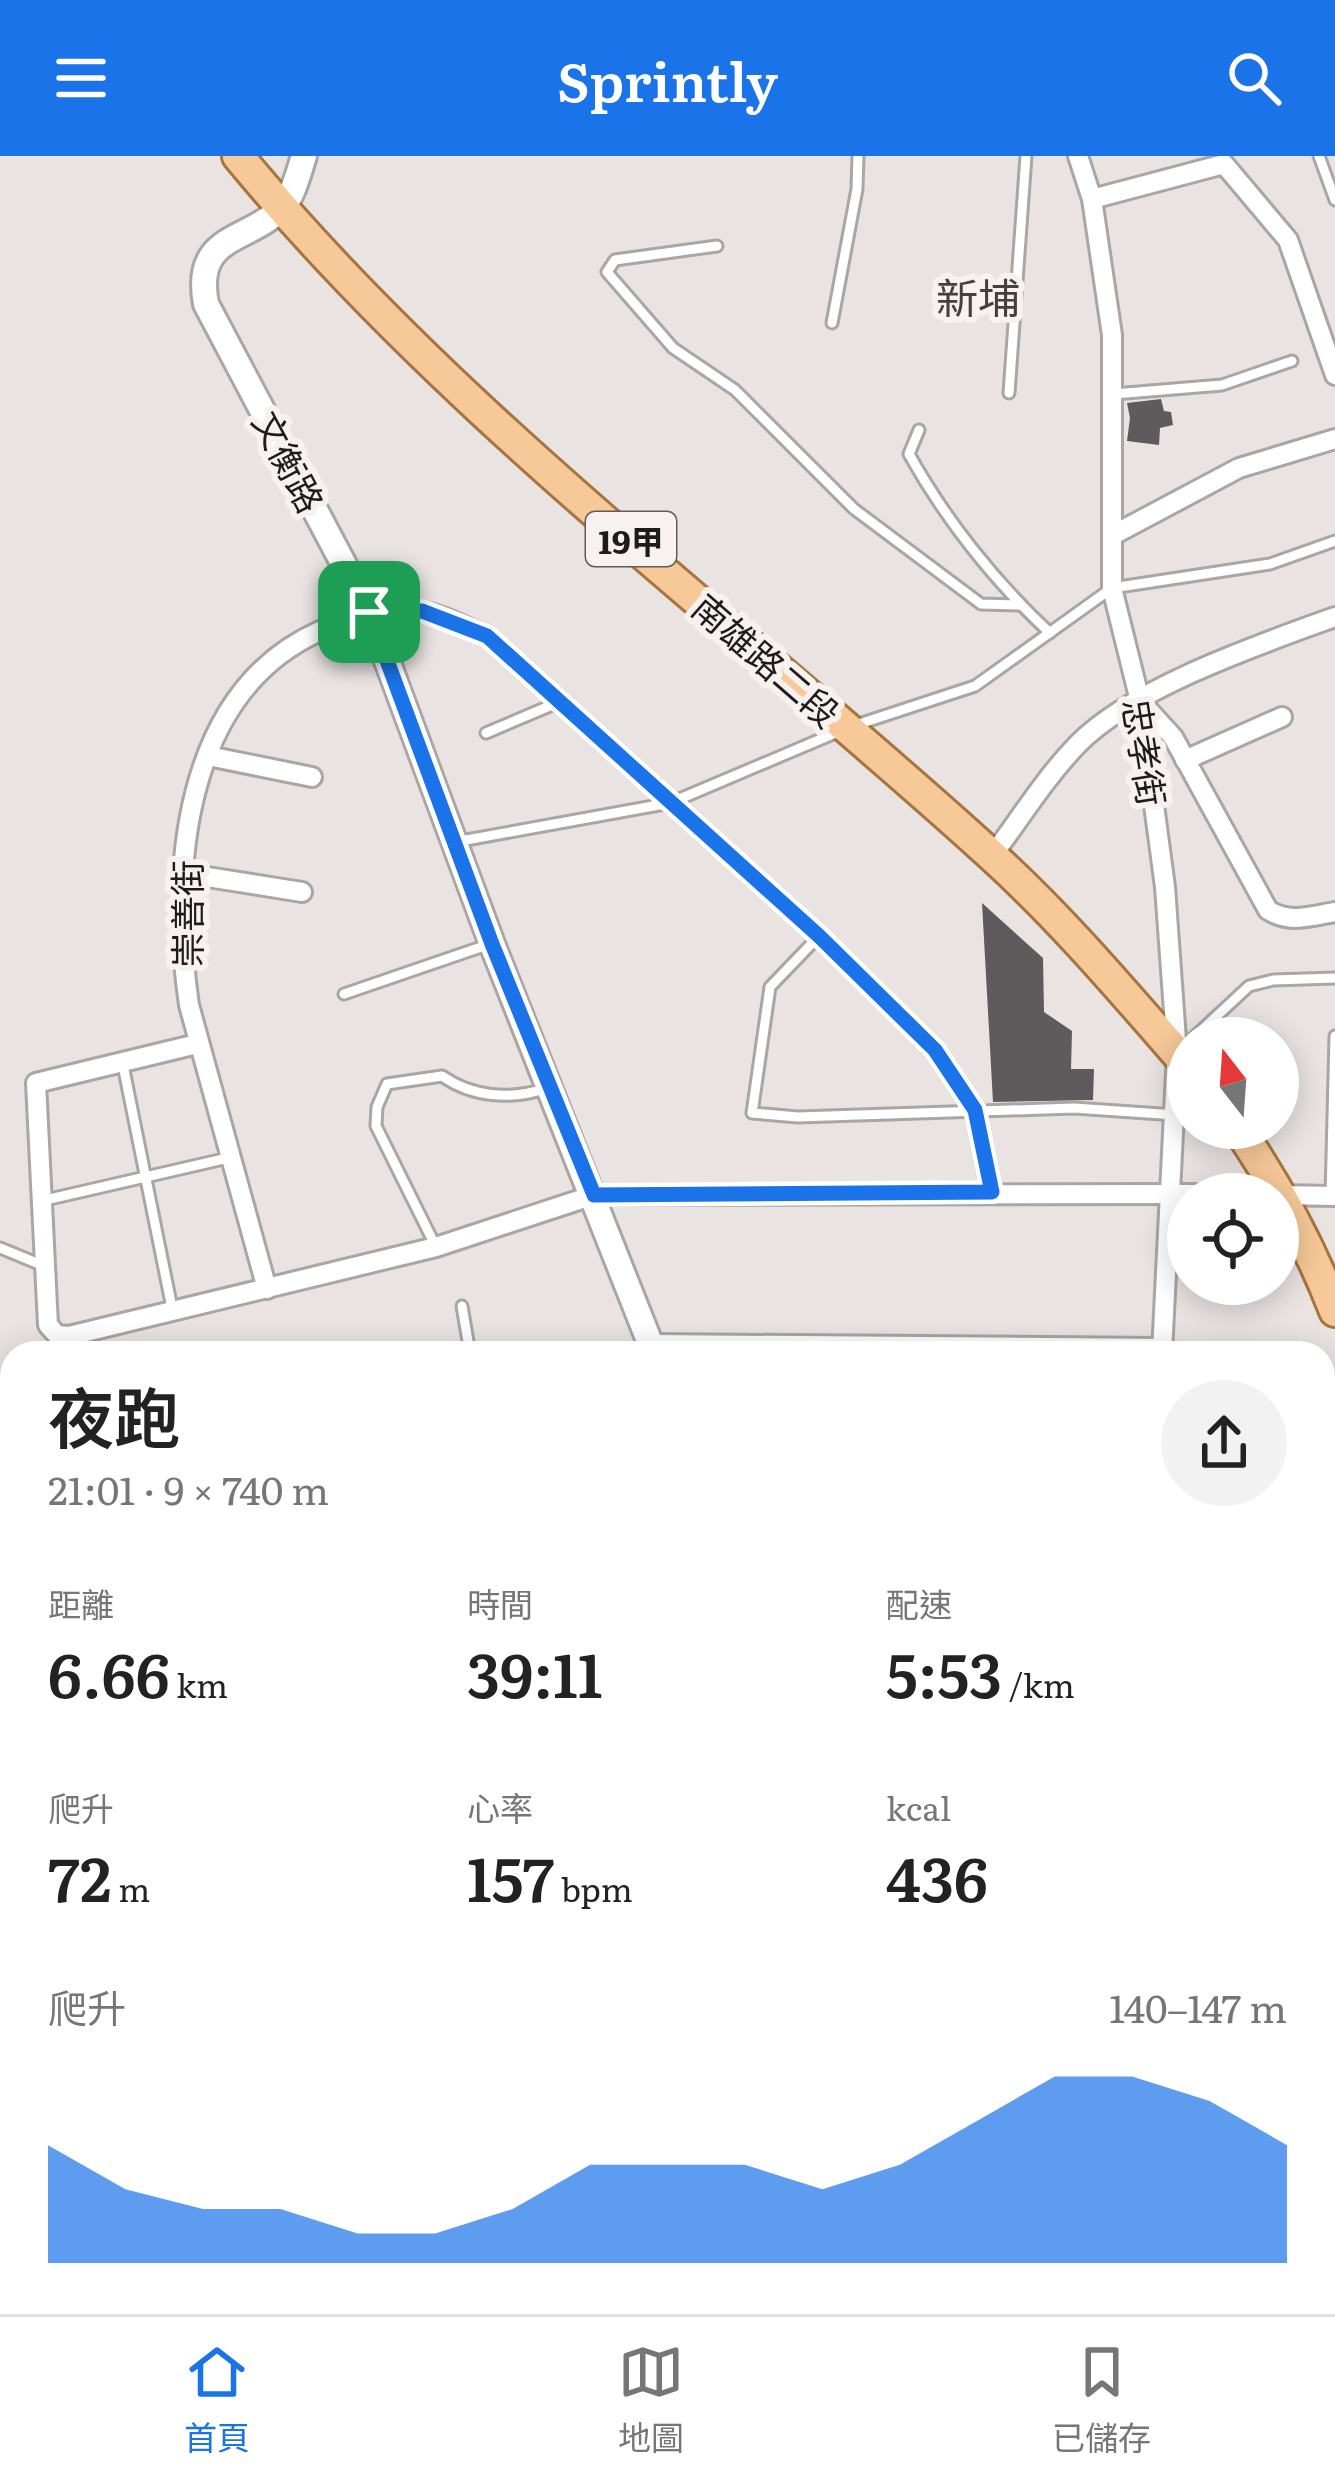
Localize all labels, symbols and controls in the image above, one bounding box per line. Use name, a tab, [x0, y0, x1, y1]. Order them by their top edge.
text: Sprintly	[557, 38, 778, 119]
icon: menu	[48, 45, 114, 111]
icon: search	[1221, 45, 1287, 111]
district label: 新埔	[936, 265, 1020, 327]
street label: 文衡路	[241, 401, 339, 521]
road number: 19甲	[586, 512, 676, 566]
pin	[318, 561, 420, 663]
icon: arrive	[336, 579, 402, 645]
street label: 南雄路二段	[682, 580, 852, 738]
street label: 忠孝街	[1111, 695, 1181, 809]
street label: 崇善街	[159, 860, 212, 968]
north arrow	[1167, 1017, 1299, 1149]
map controls	[1167, 1017, 1299, 1305]
button: locate	[1167, 1173, 1299, 1305]
text: 夜跑	[48, 1365, 180, 1463]
button: share	[1161, 1380, 1287, 1506]
text: 21:01 · 9 × 740 m	[48, 1459, 329, 1517]
text: 距離	[48, 1578, 114, 1627]
text: 時間	[467, 1578, 533, 1627]
text: 配速	[886, 1578, 952, 1627]
text: 6.66	[48, 1627, 170, 1716]
text: 39:11	[467, 1627, 602, 1716]
text: 5:53	[886, 1627, 1002, 1716]
text: km	[170, 1659, 228, 1708]
text: /km	[1002, 1659, 1075, 1708]
text: 爬升	[48, 1782, 114, 1831]
text: 心率	[467, 1782, 533, 1831]
text: kcal	[886, 1782, 951, 1831]
text: 72	[48, 1831, 112, 1920]
text: 157	[467, 1831, 554, 1920]
text: 436	[886, 1831, 988, 1920]
text: m	[112, 1863, 150, 1912]
text: bpm	[554, 1863, 633, 1912]
text: 爬升	[48, 1977, 126, 2035]
text: 140–147 m	[1109, 1977, 1287, 2035]
tab: 首頁	[184, 2339, 250, 2460]
tab: 地圖	[618, 2339, 684, 2460]
tab: 已儲存	[1052, 2339, 1151, 2460]

